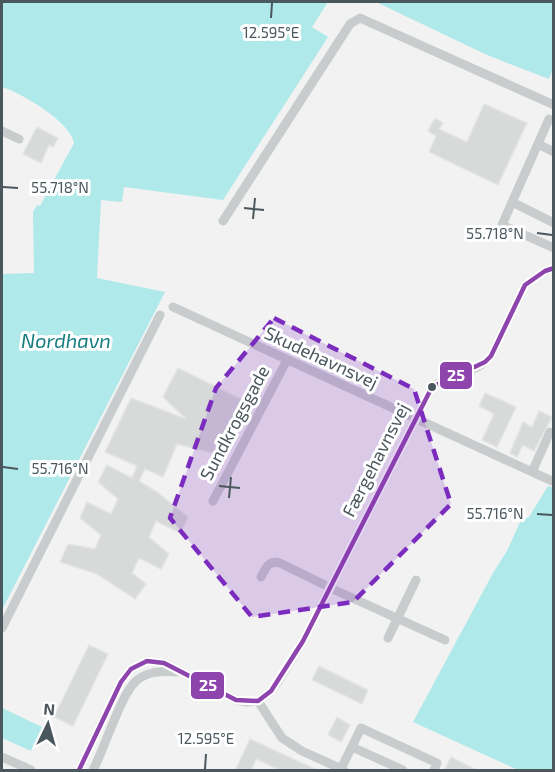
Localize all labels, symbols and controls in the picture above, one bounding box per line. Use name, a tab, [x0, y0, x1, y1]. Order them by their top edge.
text: 12.595°E	[243, 23, 299, 41]
text: 55.718°N	[31, 178, 89, 196]
text: 55.718°N	[466, 224, 524, 242]
street label: Skudehavnsvej	[261, 321, 382, 393]
water label: Nordhavn	[21, 328, 111, 352]
line badge: 25	[439, 361, 473, 390]
street label: Sundkrogsgade	[195, 362, 274, 484]
text: 25	[447, 365, 465, 384]
unlabelled marker	[426, 381, 438, 393]
street label: Færgehavnsvej	[337, 399, 413, 520]
text: 55.716°N	[31, 459, 89, 477]
text: 55.716°N	[466, 504, 524, 522]
line badge: 25	[190, 671, 225, 700]
text: 25	[199, 675, 217, 694]
north arrow	[18, 694, 78, 754]
text: N	[43, 699, 56, 719]
text: 12.595°E	[178, 729, 234, 747]

